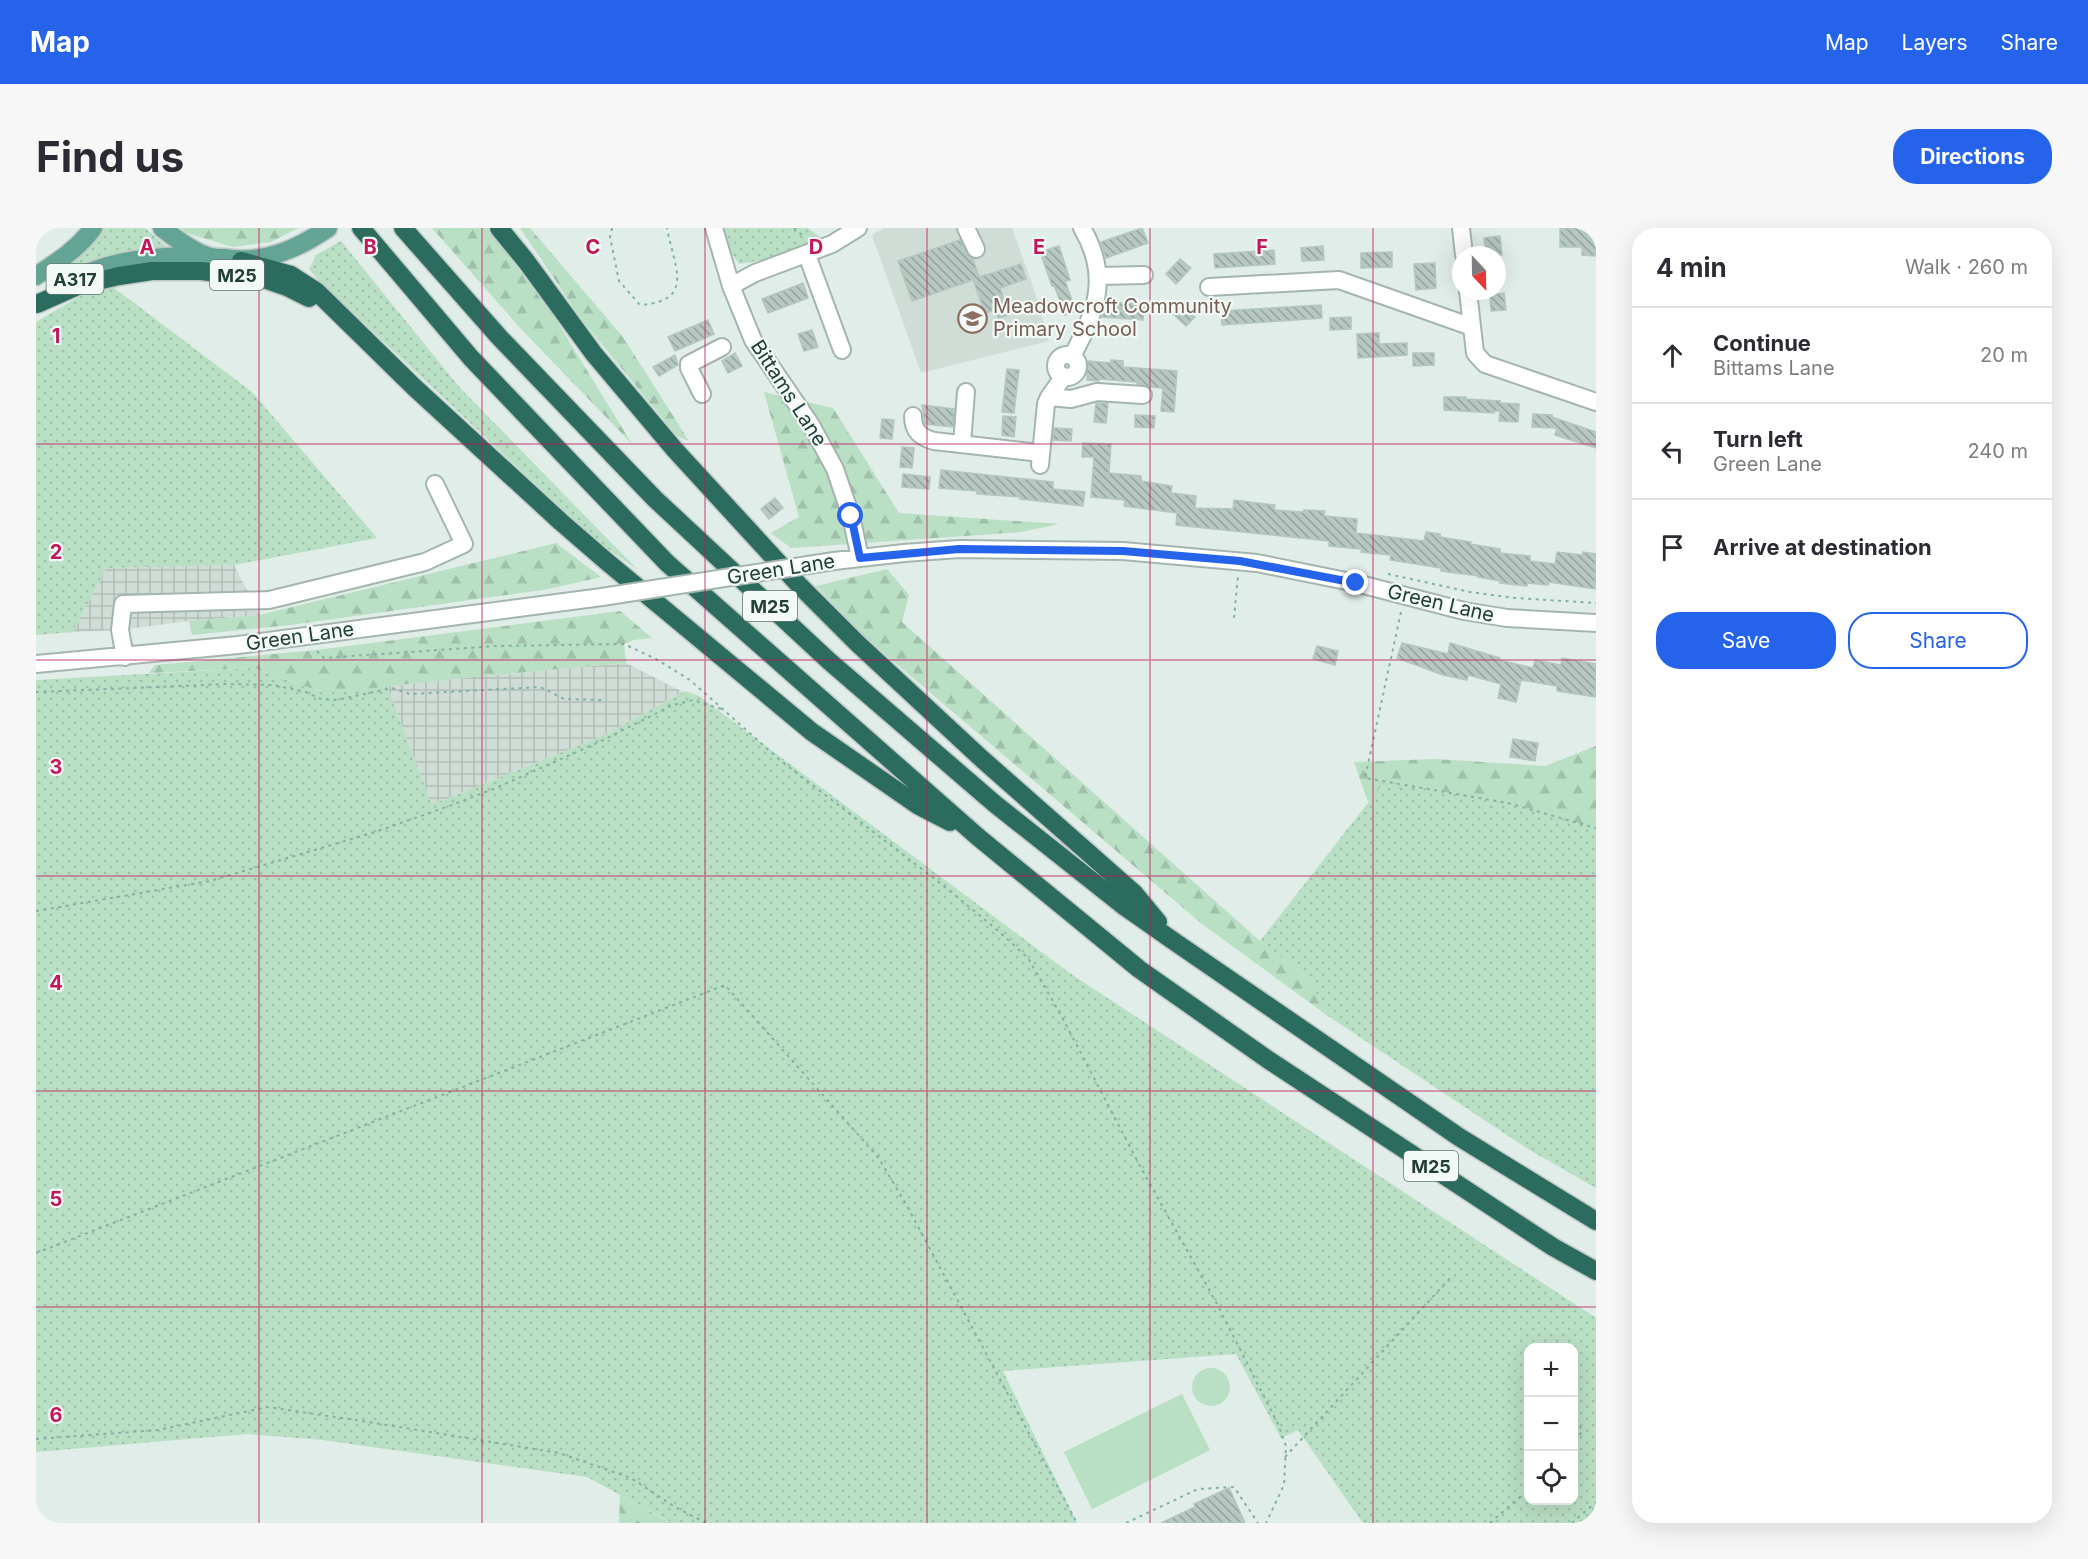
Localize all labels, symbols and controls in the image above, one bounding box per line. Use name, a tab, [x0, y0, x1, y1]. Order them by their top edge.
text: Map	[30, 25, 90, 59]
text: Map	[1825, 30, 1869, 55]
text: Layers	[1902, 30, 1968, 55]
text: Share	[2001, 30, 2058, 55]
button: Directions	[1893, 129, 2052, 184]
text: Find us	[36, 131, 184, 182]
text: A	[140, 235, 155, 259]
text: B	[363, 235, 377, 259]
text: C	[586, 235, 600, 259]
text: D	[809, 235, 823, 259]
text: E	[1033, 235, 1045, 259]
text: F	[1256, 235, 1268, 259]
north arrow	[1452, 246, 1506, 300]
text: 4 min	[1656, 252, 1727, 283]
text: Walk · 260 m	[1905, 255, 2028, 279]
road number: M25	[210, 260, 264, 290]
road number: A317	[46, 264, 104, 294]
place label: Meadowcroft Community Primary School	[993, 294, 1232, 341]
school or university icon: Meadowcroft Community Primary School	[956, 302, 988, 334]
text: 1	[52, 324, 60, 348]
text: Continue	[1713, 330, 1811, 356]
street label: Bittams Lane	[746, 335, 832, 451]
icon: ahead	[1656, 339, 1689, 372]
text: 20 m	[1980, 343, 2028, 367]
text: Bittams Lane	[1713, 356, 1835, 380]
text: Turn left	[1713, 426, 1803, 452]
icon: left	[1656, 435, 1689, 468]
text: 240 m	[1967, 439, 2028, 463]
text: Green Lane	[1713, 452, 1822, 476]
route start	[837, 502, 863, 528]
icon: arrive	[1656, 531, 1689, 564]
text: Arrive at destination	[1713, 534, 1932, 560]
text: 2	[50, 540, 62, 564]
street label: Green Lane	[725, 549, 837, 589]
route end	[1342, 569, 1368, 595]
street label: Green Lane	[1385, 579, 1497, 627]
road number: M25	[743, 591, 797, 621]
button: Save	[1656, 612, 1836, 669]
button: Share	[1848, 612, 2028, 669]
street label: Green Lane	[244, 617, 356, 655]
text: 3	[50, 755, 62, 779]
text: 4	[49, 971, 63, 995]
road number: M25	[1404, 1151, 1458, 1181]
text: 5	[50, 1187, 62, 1211]
map controls	[1524, 1343, 1578, 1505]
button: +	[1524, 1343, 1578, 1397]
button: −	[1524, 1397, 1578, 1451]
text: 6	[50, 1403, 63, 1427]
button: locate	[1524, 1451, 1578, 1505]

